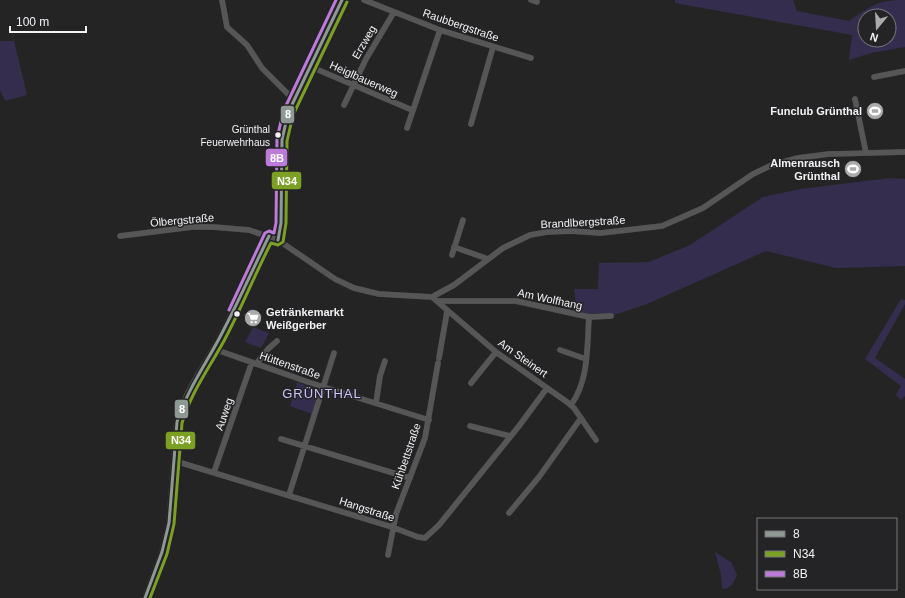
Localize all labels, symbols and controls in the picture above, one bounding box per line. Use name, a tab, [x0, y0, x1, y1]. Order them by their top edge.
street label: Raubbergstraße	[421, 6, 501, 44]
scale bar	[10, 8, 86, 34]
north arrow	[857, 8, 897, 48]
text: 100 m	[16, 15, 49, 29]
street label: Erzweg	[350, 23, 378, 61]
text: N	[868, 31, 880, 44]
street label: Heiglbauerweg	[328, 59, 400, 99]
sports icon: Funclub Grünthal	[865, 101, 885, 121]
line badge: 8	[280, 105, 295, 124]
place label: Funclub Grünthal	[770, 105, 862, 117]
text: 8	[285, 108, 291, 120]
place label: Grünthal Feuerwehrhaus	[201, 124, 270, 148]
marker: Grünthal Feuerwehrhaus	[273, 130, 283, 140]
line badge: 8B	[265, 148, 288, 167]
text: 8B	[270, 152, 284, 164]
place label: Almenrausch Grünthal	[770, 157, 840, 182]
sports icon: Almenrausch Grünthal	[843, 159, 863, 179]
line badge: N34	[271, 171, 302, 190]
text: N34	[277, 175, 298, 187]
street label: Ölbergstraße	[149, 211, 215, 229]
street label: Brandlbergstraße	[540, 214, 626, 230]
street label: Am Wolfhang	[517, 286, 583, 312]
place label: Getränkemarkt Weißgerber	[266, 306, 344, 331]
supermarket icon: Getränkemarkt Weißgerber	[243, 308, 263, 328]
unlabelled marker	[232, 309, 242, 319]
street label: Am Steinert	[496, 337, 550, 379]
street label: Hüttenstraße	[258, 349, 322, 381]
district label: GRÜNTHAL	[282, 386, 362, 401]
street label: Auweg	[213, 396, 235, 432]
line badge: 8	[174, 399, 189, 419]
text: 8	[179, 403, 185, 415]
street label: Kühbettstraße	[389, 421, 423, 491]
line badge: N34	[165, 431, 196, 450]
text: N34	[171, 434, 192, 446]
street label: Hangstraße	[338, 494, 396, 524]
legend	[757, 518, 897, 590]
text: 8	[793, 527, 800, 541]
text: N34	[793, 547, 815, 561]
text: 8B	[793, 567, 808, 581]

